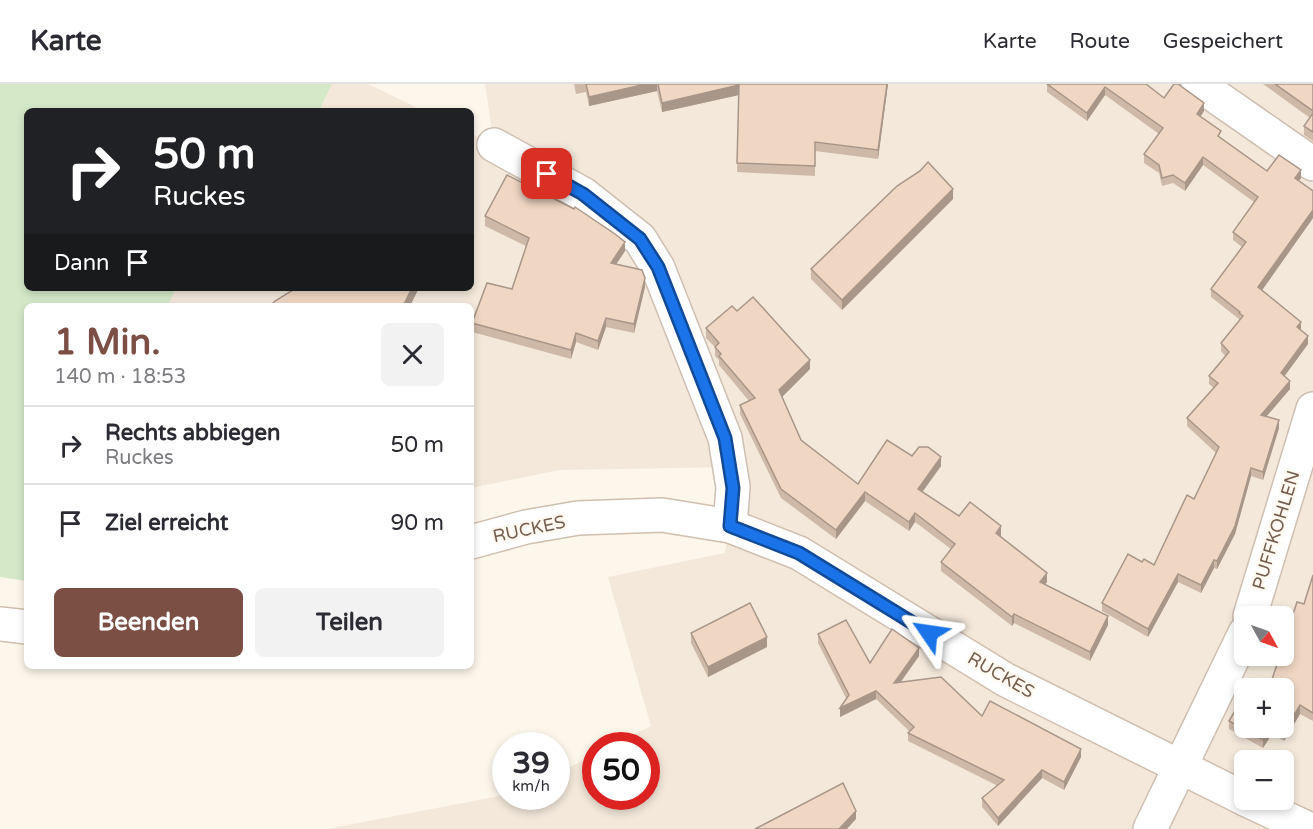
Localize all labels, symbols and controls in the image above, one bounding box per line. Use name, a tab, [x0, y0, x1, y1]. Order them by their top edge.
text: Karte	[30, 24, 102, 58]
text: Karte	[983, 29, 1037, 54]
text: Route	[1070, 29, 1130, 54]
text: Gespeichert	[1163, 29, 1283, 54]
text: 50 m	[153, 129, 255, 180]
icon: right	[54, 132, 132, 210]
pin	[521, 148, 572, 199]
icon: arrive	[530, 157, 563, 190]
text: Ruckes	[153, 180, 246, 213]
icon: arrive	[121, 246, 154, 279]
text: Dann	[54, 250, 109, 276]
text: 1 Min.	[54, 321, 161, 364]
button: close	[381, 323, 444, 386]
text: 140 m · 18:53	[54, 365, 186, 389]
text: Rechts abbiegen	[105, 420, 280, 446]
icon: right	[54, 429, 87, 462]
text: 50 m	[390, 432, 444, 458]
text: Ruckes	[105, 446, 174, 470]
street label: PUFFKOHLEN	[1247, 468, 1305, 592]
icon: arrive	[54, 507, 87, 540]
text: Ziel erreicht	[105, 510, 228, 536]
text: 90 m	[390, 510, 444, 536]
street label: RUCKES	[491, 511, 567, 547]
button: Beenden	[54, 588, 243, 657]
button: Teilen	[255, 588, 444, 657]
position arrow	[897, 601, 961, 665]
north arrow	[1234, 606, 1294, 666]
map controls	[1234, 606, 1294, 810]
street label: RUCKES	[964, 647, 1038, 703]
button: +	[1234, 678, 1294, 738]
speed limit sign: 50	[582, 732, 660, 810]
text: 39	[512, 745, 550, 782]
button: −	[1234, 750, 1294, 810]
text: km/h	[512, 777, 550, 795]

